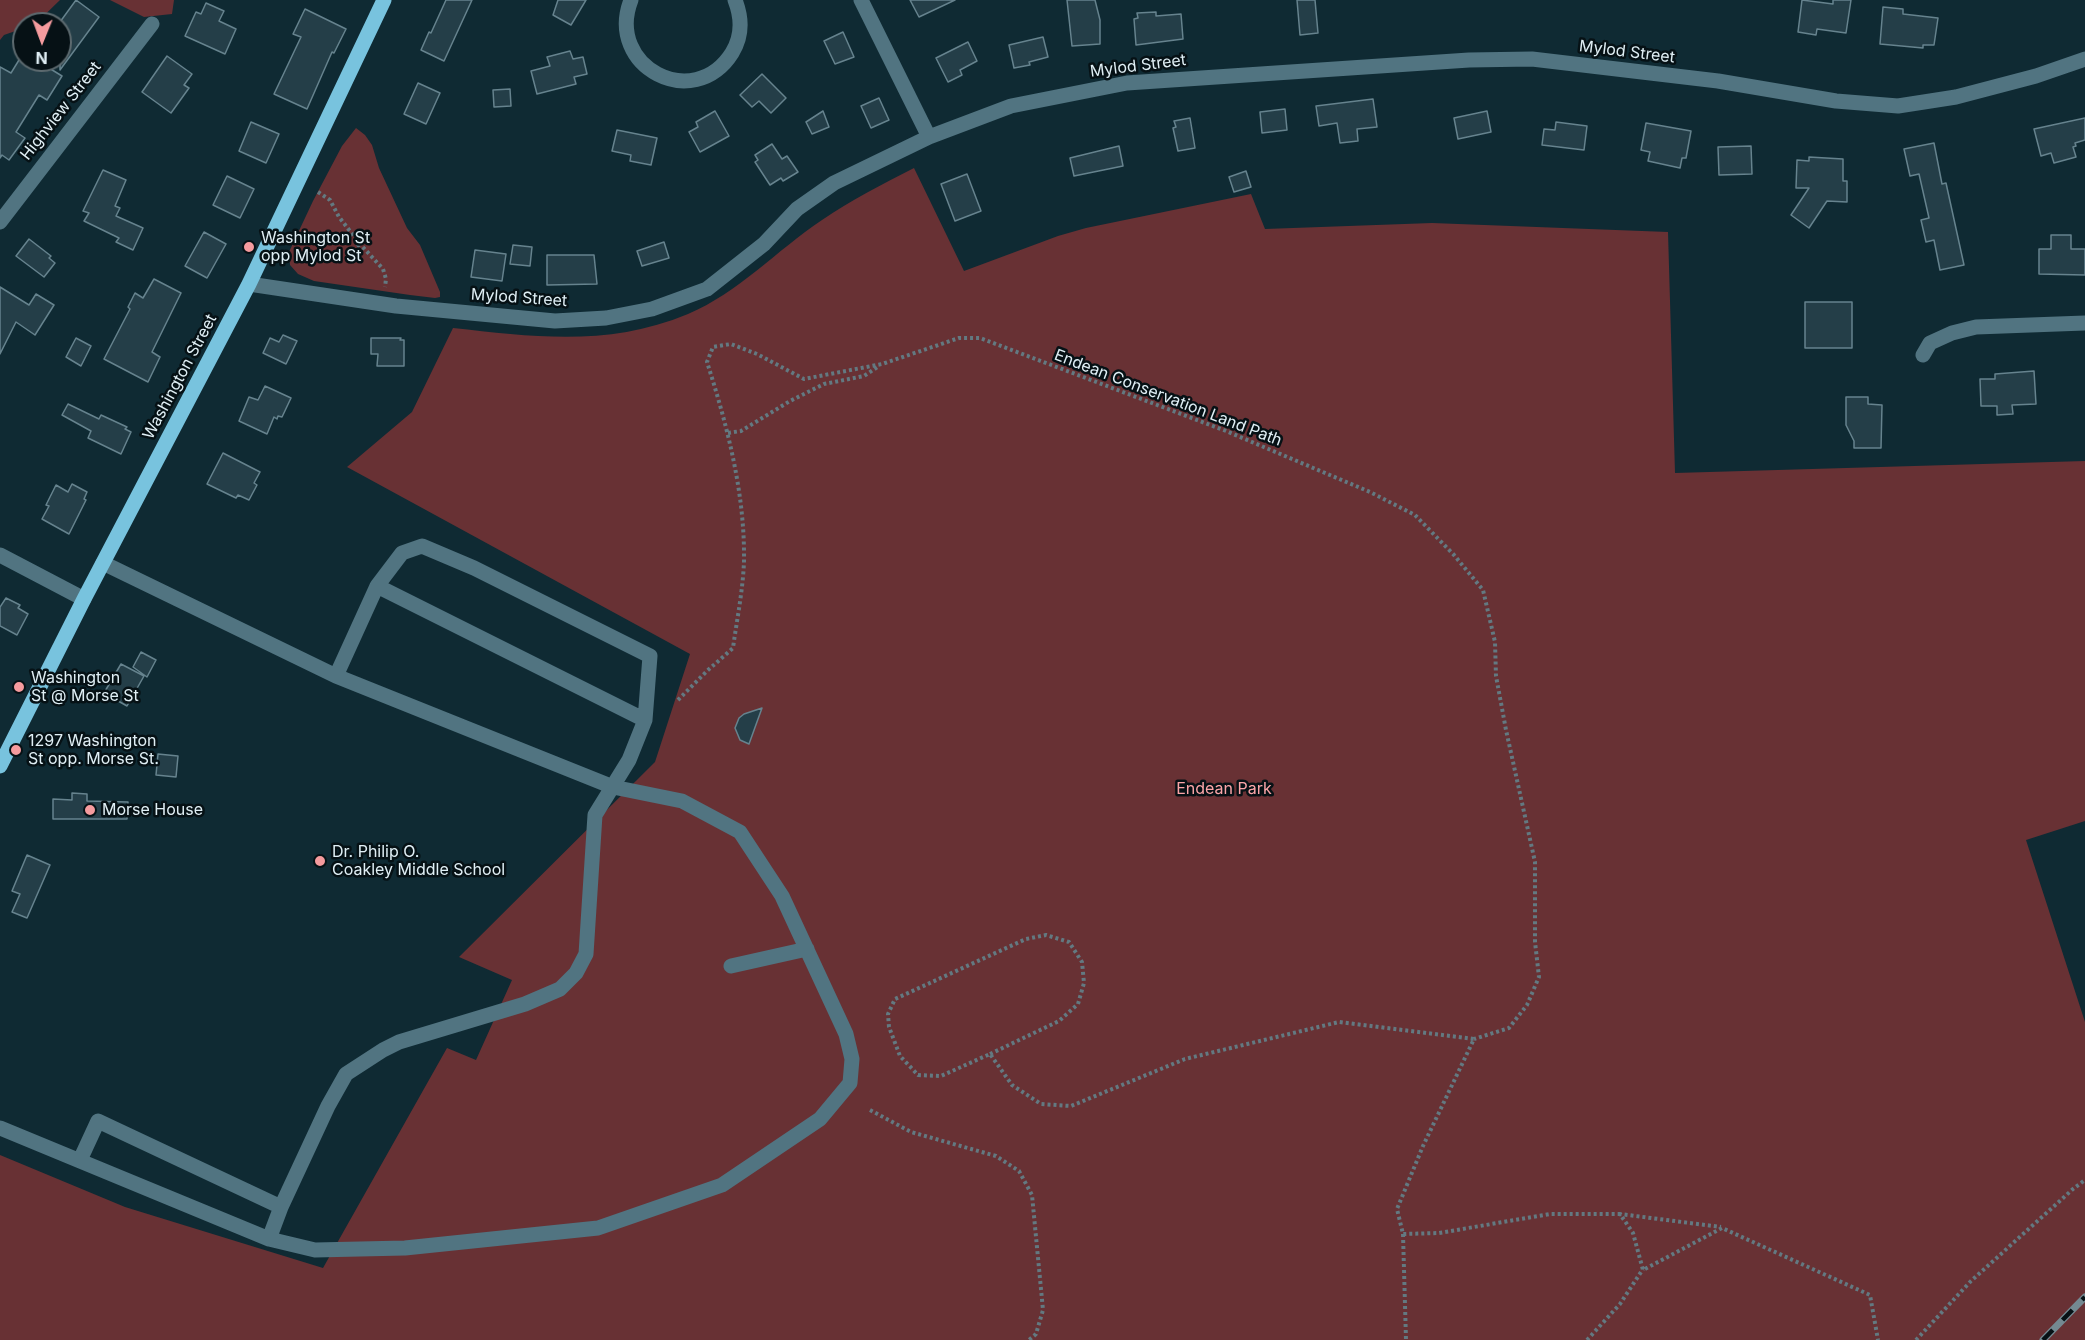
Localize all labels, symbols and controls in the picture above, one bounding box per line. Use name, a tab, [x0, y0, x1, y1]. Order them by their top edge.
north arrow	[12, 12, 72, 72]
street label: Mylod Street	[1578, 37, 1676, 67]
text: N	[35, 48, 48, 68]
street label: Mylod Street	[1089, 51, 1187, 81]
street label: Highview Street	[17, 58, 105, 164]
place label: Washington St opp Mylod St	[261, 228, 370, 266]
marker: Washington St opp Mylod St	[242, 240, 256, 254]
street label: Mylod Street	[470, 285, 568, 311]
street label: Washington Street	[139, 311, 221, 443]
street label: Endean Conservation Land Path	[1051, 346, 1285, 450]
place label: Washington St @ Morse St	[31, 668, 139, 706]
marker: Washington St @ Morse St	[12, 680, 26, 694]
place label: 1297 Washington St opp. Morse St.	[28, 731, 159, 769]
marker: 1297 Washington St opp. Morse St.	[9, 743, 23, 757]
park label: Endean Park	[1176, 779, 1272, 799]
place label: Morse House	[102, 800, 203, 820]
marker: Morse House	[83, 803, 97, 817]
place label: Dr. Philip O. Coakley Middle School	[332, 842, 505, 880]
marker: Dr. Philip O. Coakley Middle School	[313, 854, 327, 868]

